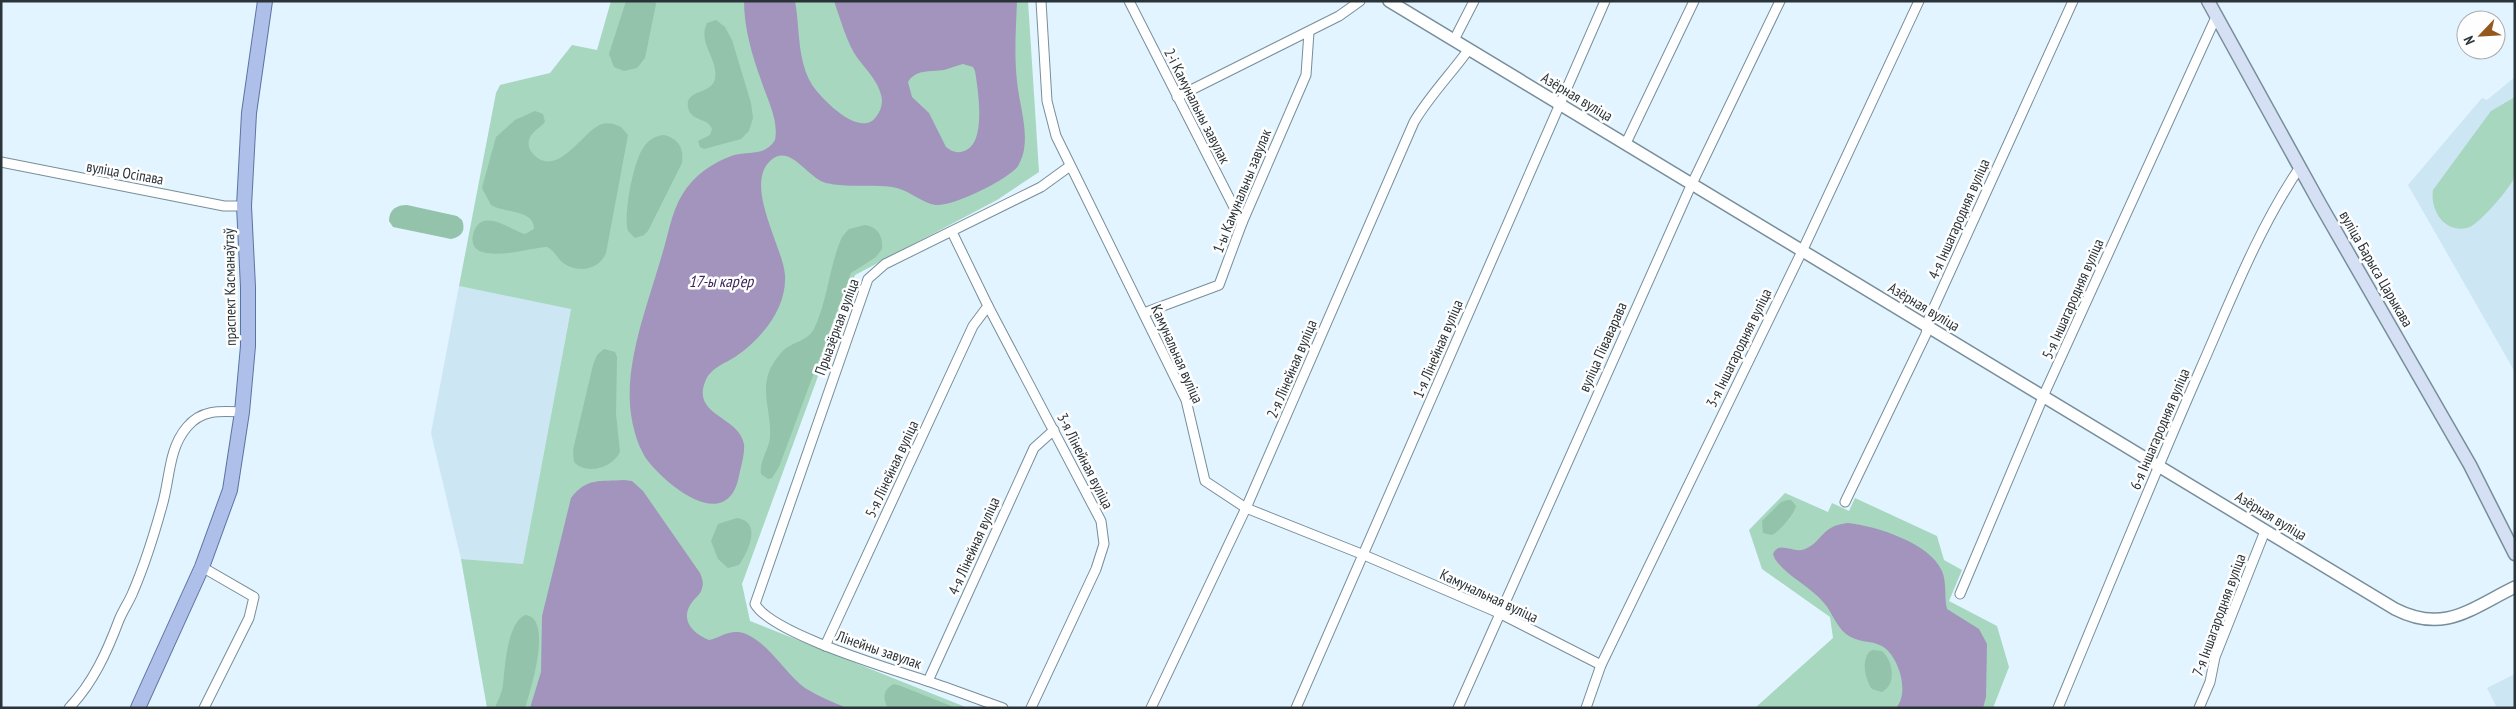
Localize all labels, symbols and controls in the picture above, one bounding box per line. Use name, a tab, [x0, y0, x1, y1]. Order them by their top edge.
north arrow	[2456, 10, 2506, 60]
text: N	[2459, 33, 2479, 48]
street label: 2-і Камунальны завулак	[1160, 45, 1235, 167]
street label: Азёрная вуліца	[1538, 68, 1616, 125]
street label: 1-ы Камунальны завулак	[1208, 126, 1275, 256]
street label: вуліца Осіпава	[85, 156, 165, 189]
street label: 4-я Іншагародняя вуліца	[1923, 156, 1994, 282]
street label: вуліца Барыса Царыкава	[2335, 207, 2417, 330]
street label: праспект Касманаўтаў	[219, 228, 240, 346]
street label: 5-я Іншагародняя вуліца	[2037, 236, 2108, 362]
water label: 17-ы кар’ер	[689, 271, 754, 291]
street label: Прыазёрная вуліца	[810, 276, 863, 378]
street label: Азёрная вуліца	[1885, 278, 1963, 335]
street label: 3-я Іншагародняя вуліца	[1702, 285, 1776, 410]
street label: 1-я Лінейная вуліца	[1408, 297, 1467, 401]
street label: вуліца Піваварава	[1574, 299, 1631, 395]
street label: Камунальная вуліца	[1147, 301, 1208, 406]
street label: 2-я Лінейная вуліца	[1262, 317, 1321, 421]
street label: 6-я Іншагародняя вуліца	[2125, 365, 2194, 492]
street label: 3-я Лінейная вуліца	[1053, 410, 1118, 512]
street label: 5-я Лінейная вуліца	[861, 417, 922, 520]
street label: Азёрная вуліца	[2232, 487, 2310, 544]
street label: 4-я Лінейная вуліца	[943, 494, 1004, 598]
street label: 7-я Іншагародняя вуліца	[2188, 551, 2250, 679]
street label: Камунальная вуліца	[1437, 565, 1541, 627]
street label: Лінейны завулак	[833, 626, 924, 673]

